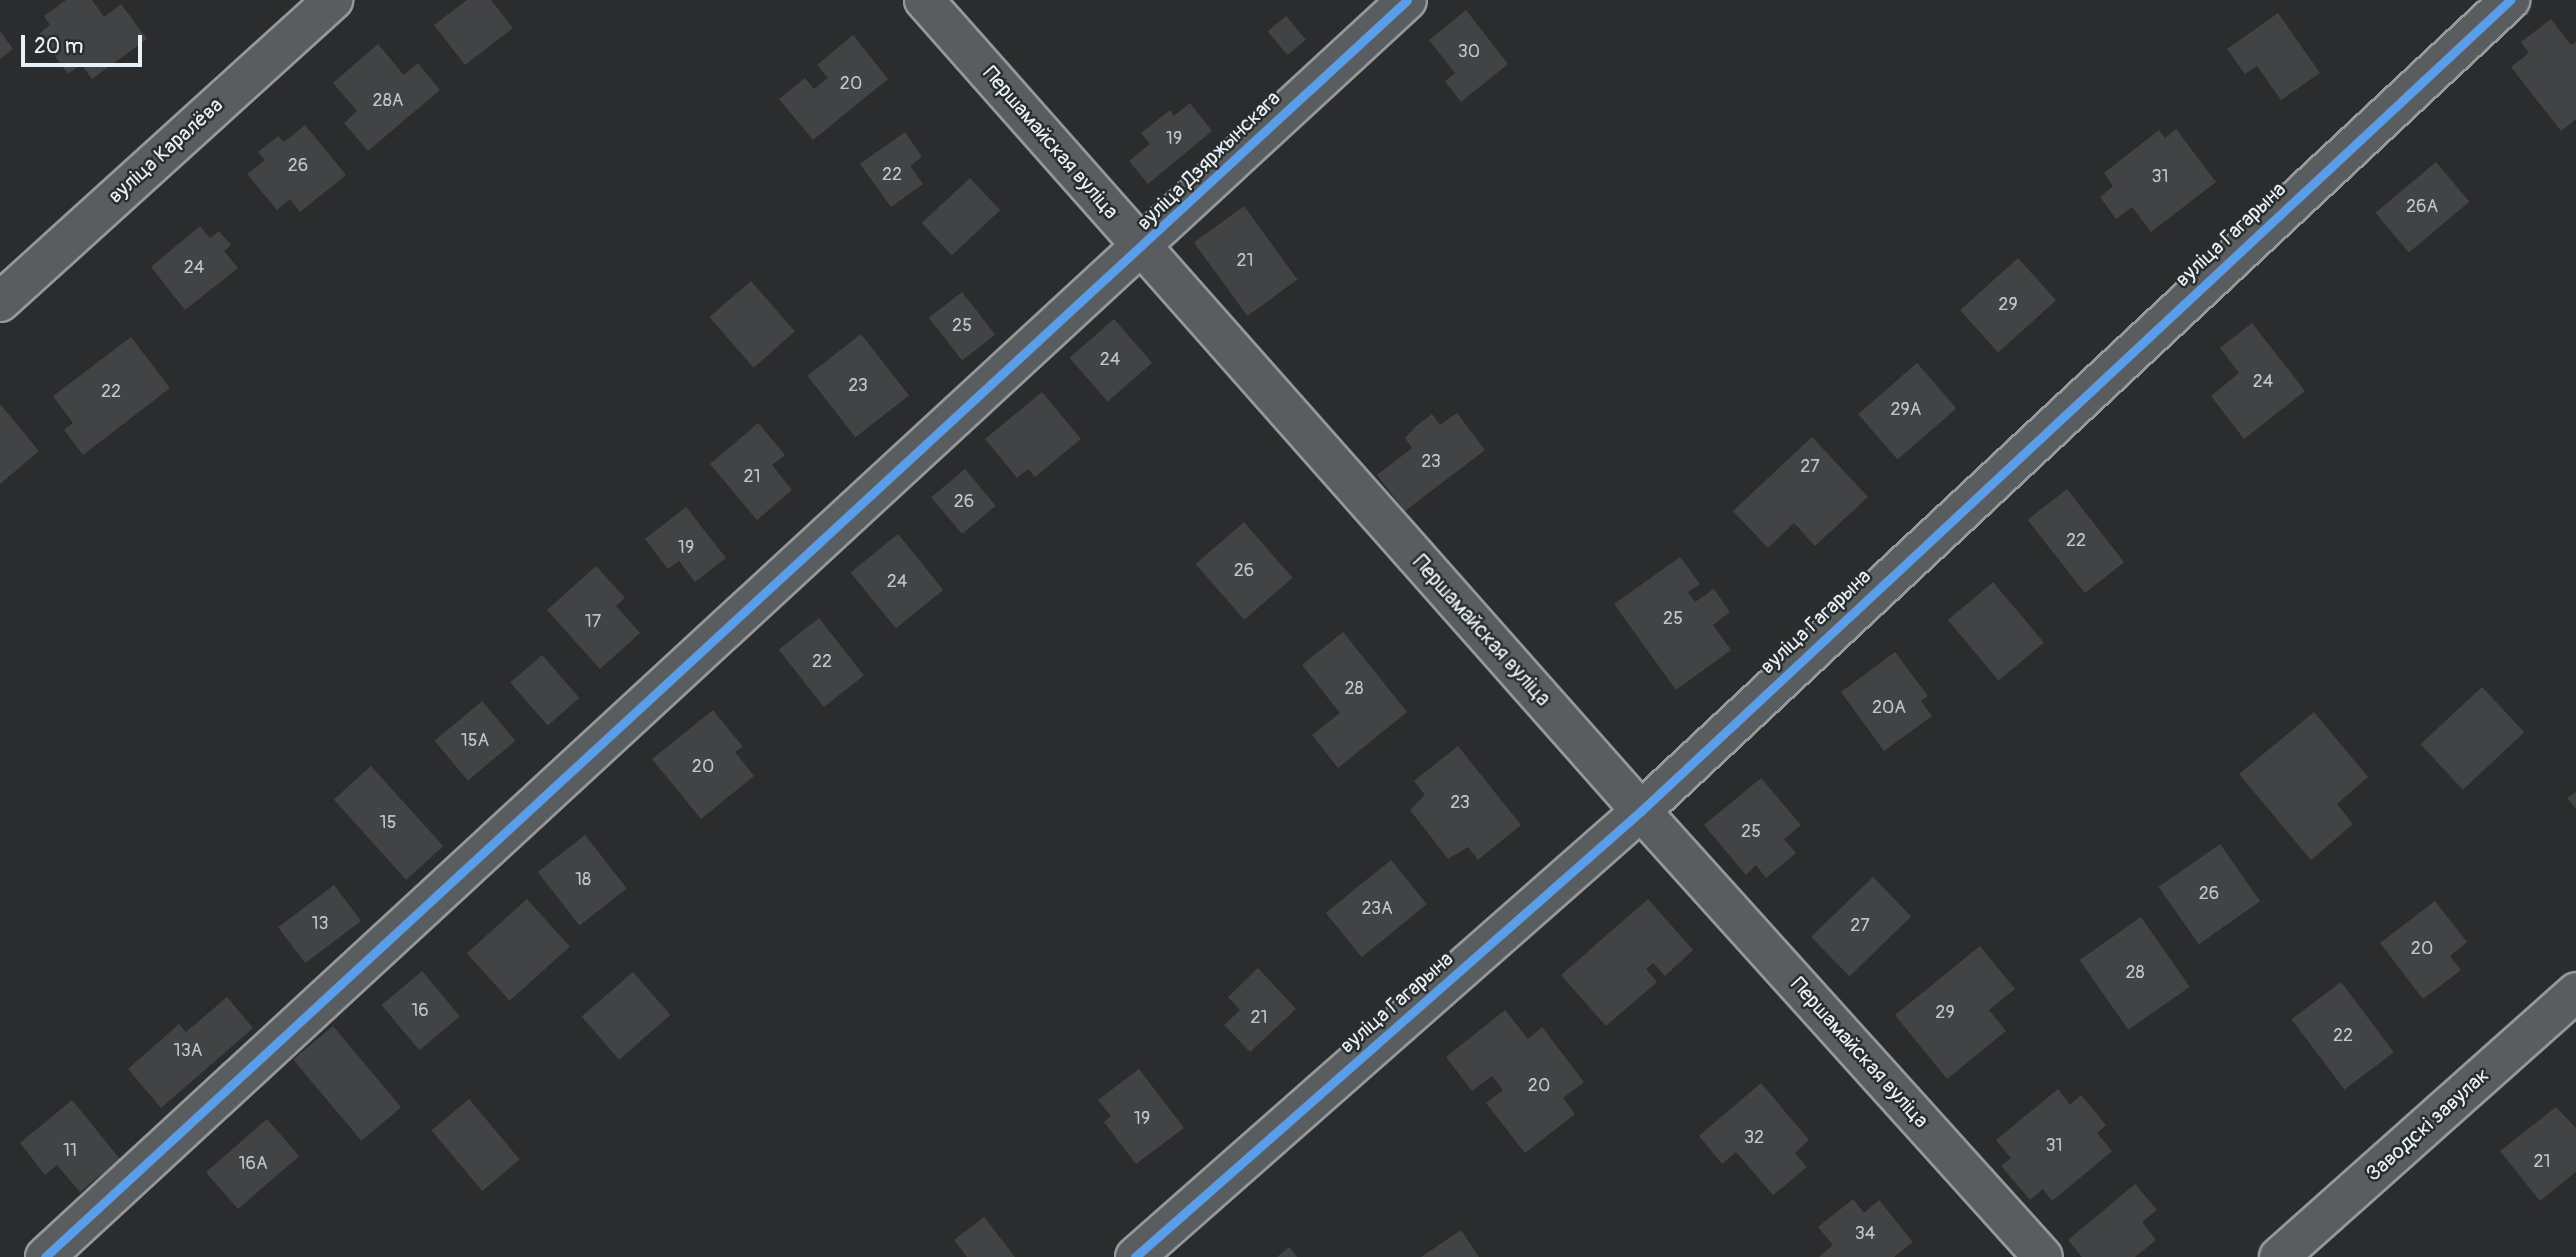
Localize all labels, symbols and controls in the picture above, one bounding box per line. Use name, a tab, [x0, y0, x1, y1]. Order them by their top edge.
scale bar	[24, 21, 145, 65]
text: 20 m	[34, 33, 83, 60]
house number: 30	[1458, 41, 1480, 63]
street label: Першамайская вуліца	[977, 62, 1123, 224]
house number: 20	[840, 73, 862, 95]
street label: вуліца Дзяржынскага	[1132, 86, 1286, 236]
house number: 28А	[373, 90, 403, 112]
street label: вуліца Каралёва	[103, 93, 229, 209]
house number: 19	[1166, 128, 1182, 150]
house number: 26	[288, 155, 308, 177]
house number: 22	[882, 164, 902, 186]
house number: 31	[2151, 166, 2169, 188]
street label: вуліца Гагарына	[2170, 177, 2292, 293]
house number: 26А	[2406, 196, 2438, 218]
house number: 21	[1236, 250, 1254, 272]
house number: 24	[184, 257, 204, 279]
house number: 29	[1998, 294, 2018, 316]
house number: 25	[952, 315, 972, 337]
house number: 24	[1100, 349, 1120, 371]
house number: 24	[2253, 371, 2273, 393]
house number: 23	[848, 375, 868, 397]
house number: 22	[101, 381, 121, 403]
house number: 29А	[1890, 399, 1922, 421]
house number: 23	[1421, 451, 1441, 473]
house number: 27	[1800, 456, 1820, 478]
house number: 21	[743, 466, 761, 488]
house number: 26	[954, 491, 974, 513]
house number: 22	[2066, 530, 2086, 552]
house number: 19	[678, 537, 694, 559]
street label: Першамайская вуліца	[1407, 551, 1555, 711]
house number: 26	[1234, 560, 1254, 582]
street label: вуліца Гагарына	[1755, 564, 1877, 680]
house number: 24	[887, 571, 907, 593]
house number: 25	[1663, 608, 1683, 630]
house number: 17	[585, 611, 601, 633]
house number: 22	[812, 651, 832, 673]
house number: 28	[1344, 678, 1364, 700]
house number: 20А	[1872, 697, 1906, 719]
house number: 15А	[461, 730, 489, 752]
house number: 20	[692, 756, 714, 778]
house number: 23	[1450, 792, 1470, 814]
house number: 15	[380, 812, 396, 834]
house number: 25	[1741, 821, 1761, 843]
house number: 18	[575, 869, 591, 891]
house number: 26	[2199, 883, 2219, 905]
house number: 23А	[1361, 898, 1393, 920]
house number: 13	[311, 913, 329, 935]
house number: 27	[1850, 915, 1870, 937]
house number: 20	[2411, 938, 2433, 960]
street label: вуліца Гагарына	[1335, 947, 1459, 1059]
house number: 28	[2125, 962, 2145, 984]
street label: Першамайская вуліца	[1785, 973, 1933, 1133]
house number: 16	[411, 1000, 429, 1022]
house number: 29	[1935, 1002, 1955, 1024]
house number: 21	[1250, 1007, 1268, 1029]
house number: 22	[2333, 1025, 2353, 1047]
house number: 13А	[174, 1040, 202, 1062]
street label: Заводскі завулак	[2361, 1063, 2495, 1187]
house number: 20	[1528, 1075, 1550, 1097]
house number: 19	[1134, 1108, 1150, 1130]
house number: 32	[1744, 1127, 1764, 1149]
house number: 31	[2045, 1135, 2063, 1157]
house number: 11	[63, 1140, 77, 1162]
house number: 21	[2533, 1151, 2551, 1173]
house number: 16А	[238, 1153, 268, 1175]
house number: 34	[1855, 1223, 1875, 1245]

